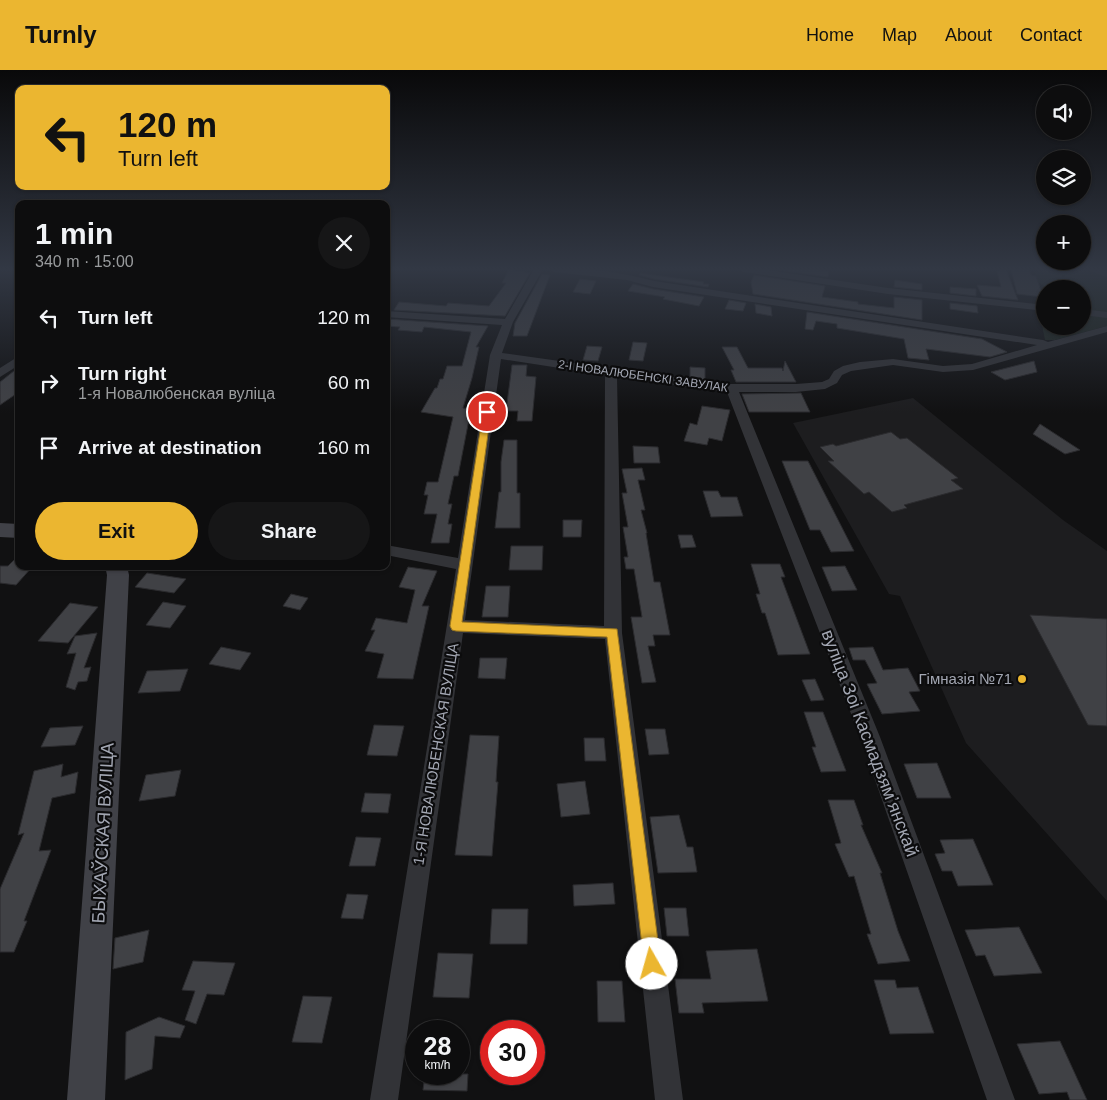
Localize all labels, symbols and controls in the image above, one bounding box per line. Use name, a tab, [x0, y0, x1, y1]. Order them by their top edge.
text: Turnly	[25, 21, 97, 48]
text: Home	[806, 25, 854, 45]
text: Map	[882, 25, 917, 45]
text: About	[945, 25, 992, 45]
text: Contact	[1020, 25, 1082, 45]
map controls	[1036, 85, 1091, 335]
button: sound	[1036, 85, 1091, 140]
icon: left	[35, 105, 100, 170]
text: 120 m	[118, 105, 217, 144]
text: Turn left	[118, 146, 198, 171]
button: layers	[1036, 150, 1091, 205]
button: +	[1036, 215, 1091, 270]
text: 1 min	[35, 217, 113, 250]
button: close	[318, 217, 370, 269]
text: 340 m · 15:00	[35, 253, 134, 270]
button: −	[1036, 280, 1091, 335]
icon: left	[35, 304, 63, 332]
text: Turn left	[78, 307, 153, 328]
text: 120 m	[317, 307, 370, 328]
street label: 2-І НОВАЛЮБЕНСКІ ЗАВУЛАК	[557, 357, 729, 395]
text: Turn right	[78, 363, 166, 384]
icon: right	[35, 369, 63, 397]
text: 60 m	[328, 372, 370, 393]
text: 1-я Новалюбенская вуліца	[78, 385, 275, 402]
pin	[466, 391, 508, 433]
icon: arrive	[473, 398, 501, 426]
icon: arrive	[35, 434, 63, 462]
text: Arrive at destination	[78, 437, 262, 458]
text: 160 m	[317, 437, 370, 458]
button: Exit	[35, 502, 198, 560]
button: Share	[208, 502, 370, 560]
street label: вуліца Зоі Касмадзямʼянскай	[817, 627, 923, 859]
street label: 1-Я НОВАЛЮБЕНСКАЯ ВУЛІЦА	[410, 642, 461, 866]
place label: Гімназія №71	[918, 670, 1012, 687]
marker: Гімназія №71	[1016, 673, 1028, 685]
street label: БЫХАЎСКАЯ ВУЛІЦА	[87, 742, 118, 924]
position arrow	[625, 937, 677, 989]
speed limit sign: 30	[480, 1020, 545, 1085]
text: 28	[424, 1032, 451, 1060]
text: km/h	[424, 1058, 451, 1072]

